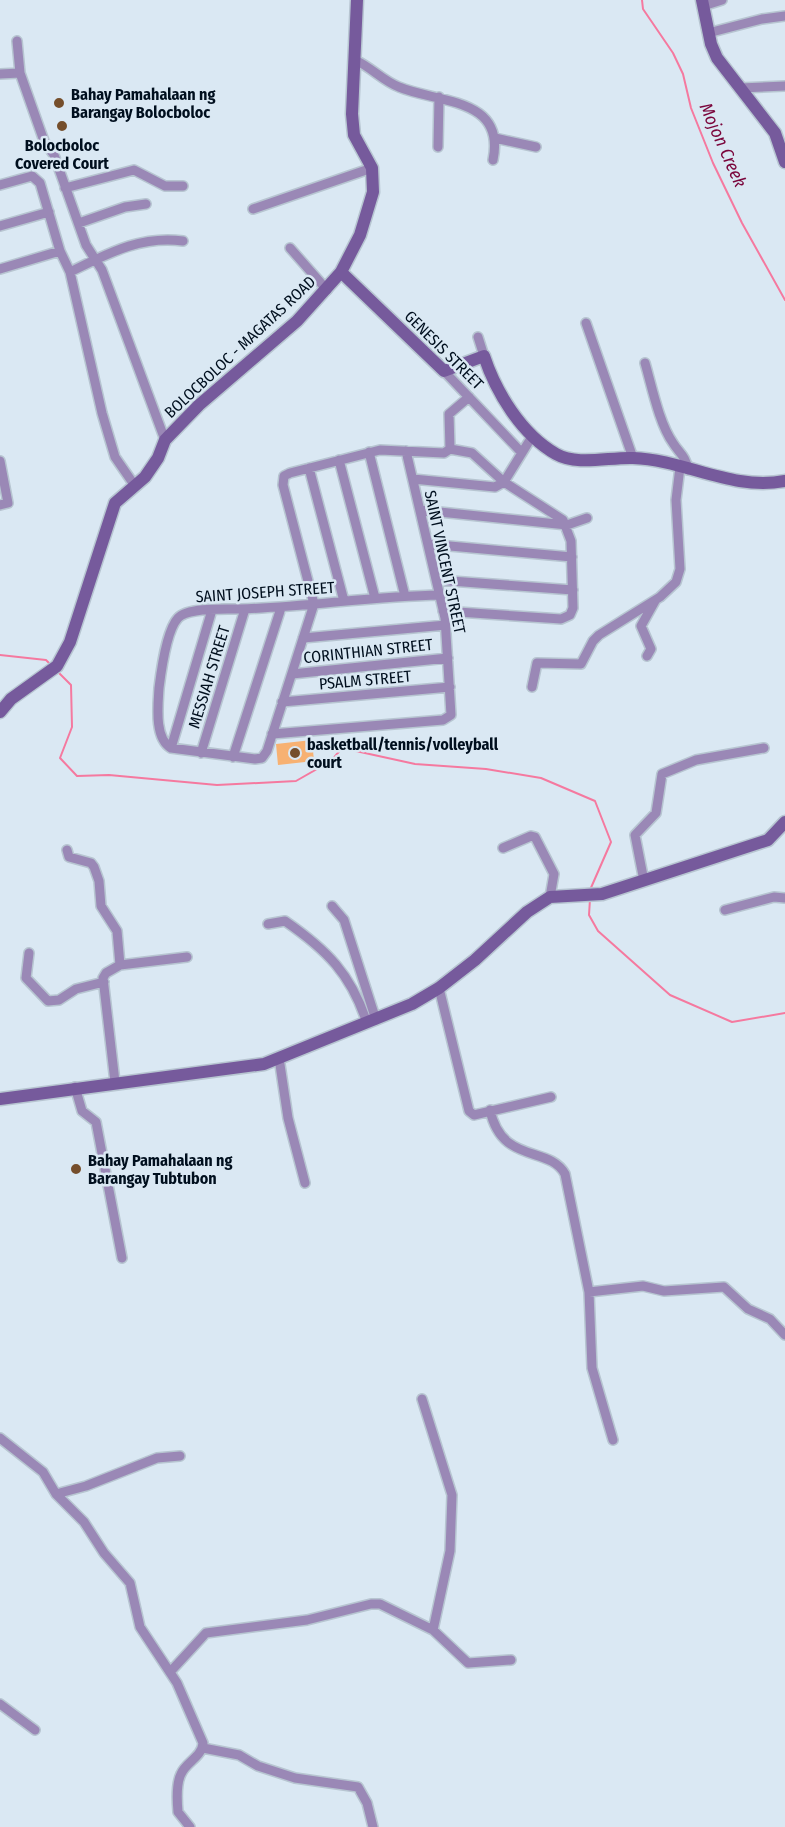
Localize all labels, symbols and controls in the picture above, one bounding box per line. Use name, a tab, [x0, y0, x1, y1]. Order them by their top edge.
place label: Bahay Pamahalaan ng Barangay Bolocboloc	[71, 85, 215, 122]
marker: Bahay Pamahalaan ng Barangay Bolocboloc	[52, 96, 66, 110]
water label: Mojon Creek	[695, 99, 751, 191]
marker: Bolocboloc Covered Court	[55, 119, 69, 133]
place label: Bolocboloc Covered Court	[15, 136, 109, 173]
street label: BOLOCBOLOC - MAGATAS ROAD	[161, 272, 319, 422]
street label: GENESIS STREET	[401, 307, 488, 394]
street label: SAINT VINCENT STREET	[421, 489, 470, 636]
street label: SAINT JOSEPH STREET	[195, 578, 336, 606]
street label: MESSIAH STREET	[184, 623, 234, 731]
street label: CORINTHIAN STREET	[302, 635, 434, 667]
street label: PSALM STREET	[318, 666, 413, 693]
place label: basketball/tennis/volleyball court	[307, 735, 499, 772]
marker: basketball/tennis/volleyball court	[288, 746, 302, 760]
place label: Bahay Pamahalaan ng Barangay Tubtubon	[88, 1151, 232, 1188]
marker: Bahay Pamahalaan ng Barangay Tubtubon	[69, 1162, 83, 1176]

